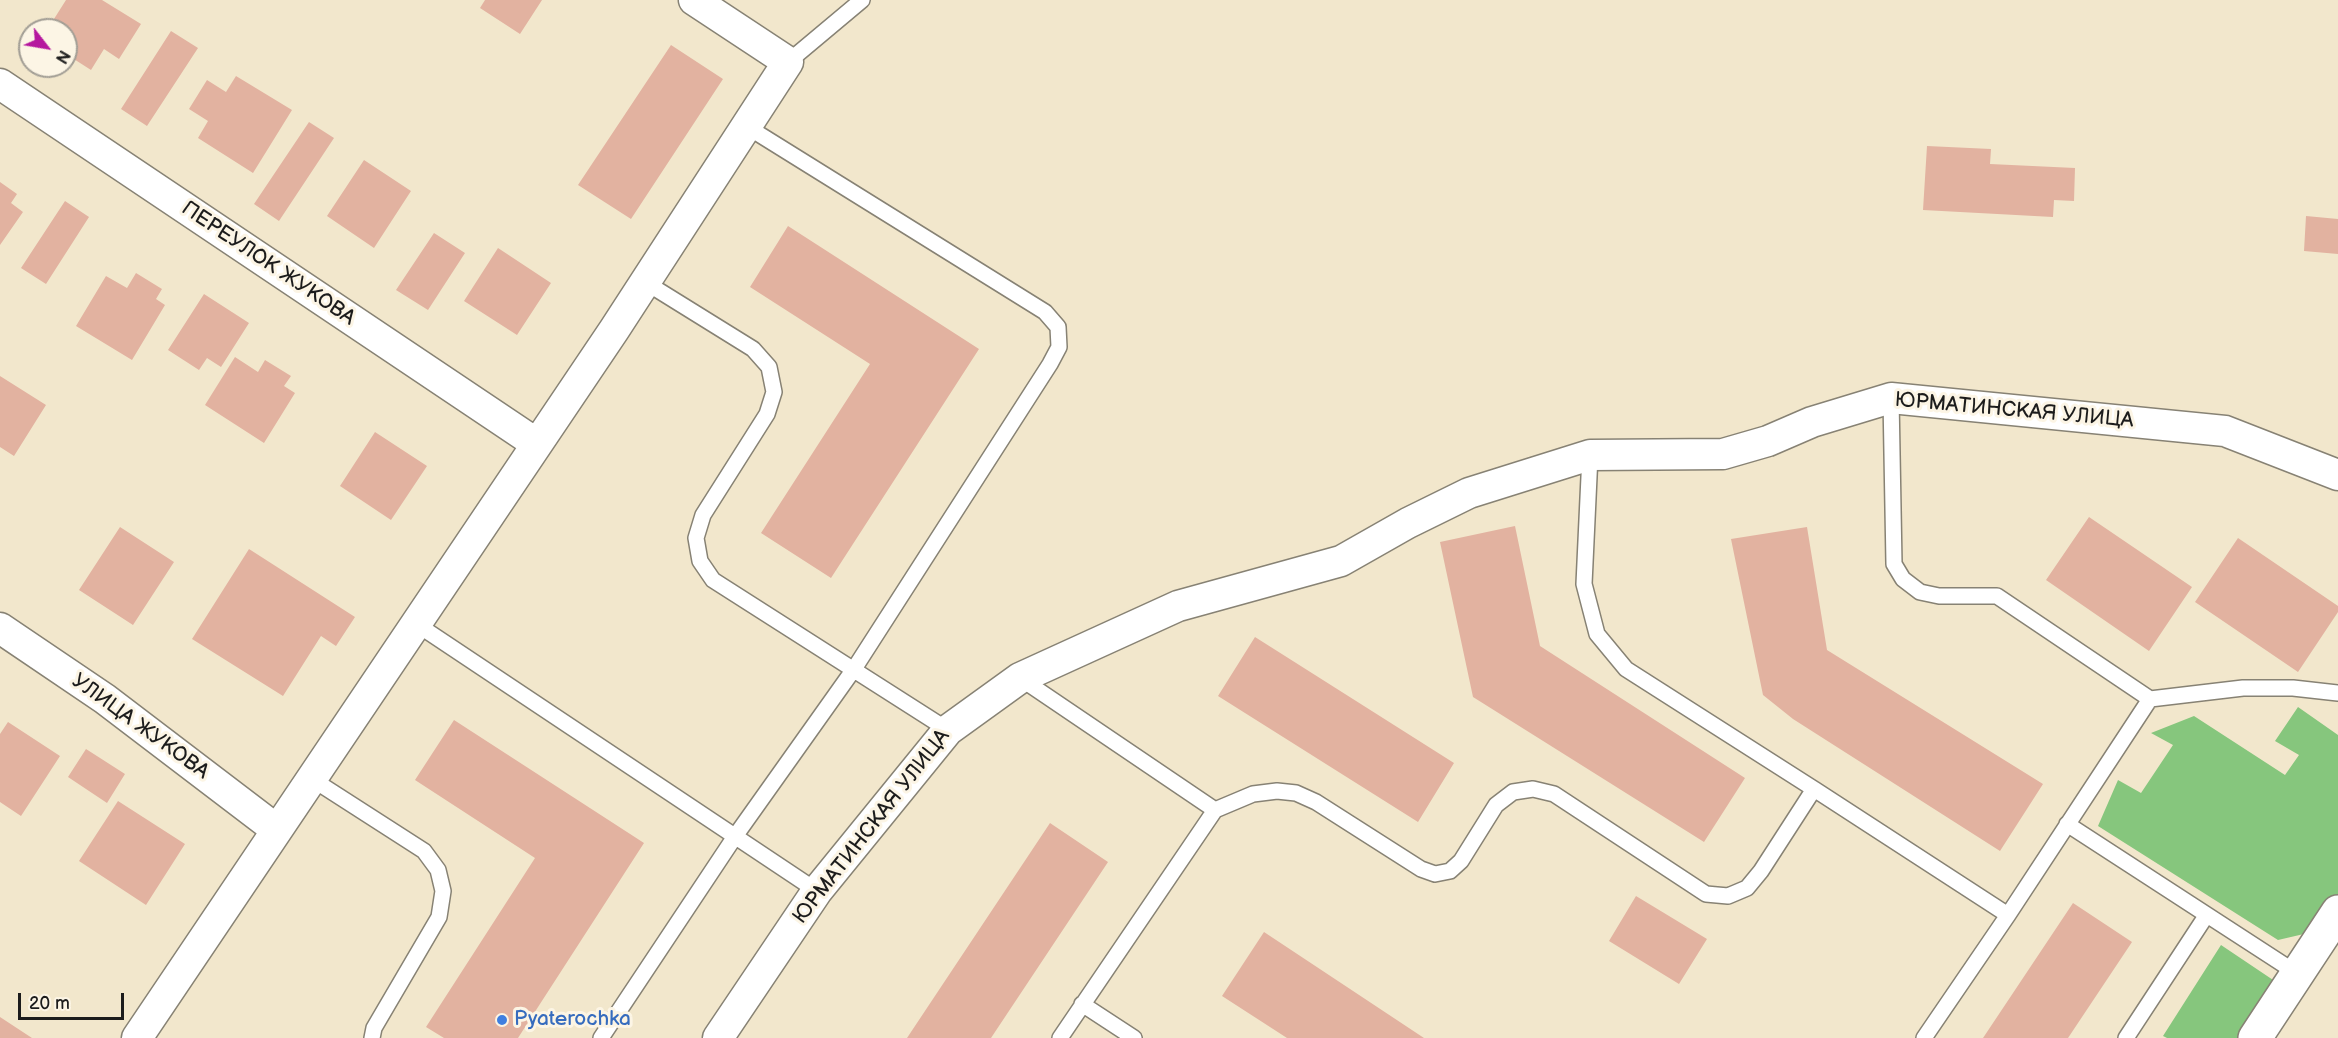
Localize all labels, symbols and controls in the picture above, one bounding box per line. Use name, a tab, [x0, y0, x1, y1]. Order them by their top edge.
north arrow	[18, 18, 78, 78]
text: N	[51, 46, 73, 67]
street label: ПЕРЕУЛОК ЖУКОВА	[176, 196, 360, 332]
street label: ЮРМАТИНСКАЯ УЛИЦА	[1894, 388, 2134, 434]
street label: УЛИЦА ЖУКОВА	[66, 669, 214, 785]
street label: ЮРМАТИНСКАЯ УЛИЦА	[788, 725, 956, 929]
scale bar	[21, 981, 128, 1019]
text: 20 m	[29, 993, 70, 1014]
place label: Pyaterochka	[514, 1007, 631, 1033]
marker: Pyaterochka	[495, 1013, 509, 1027]

